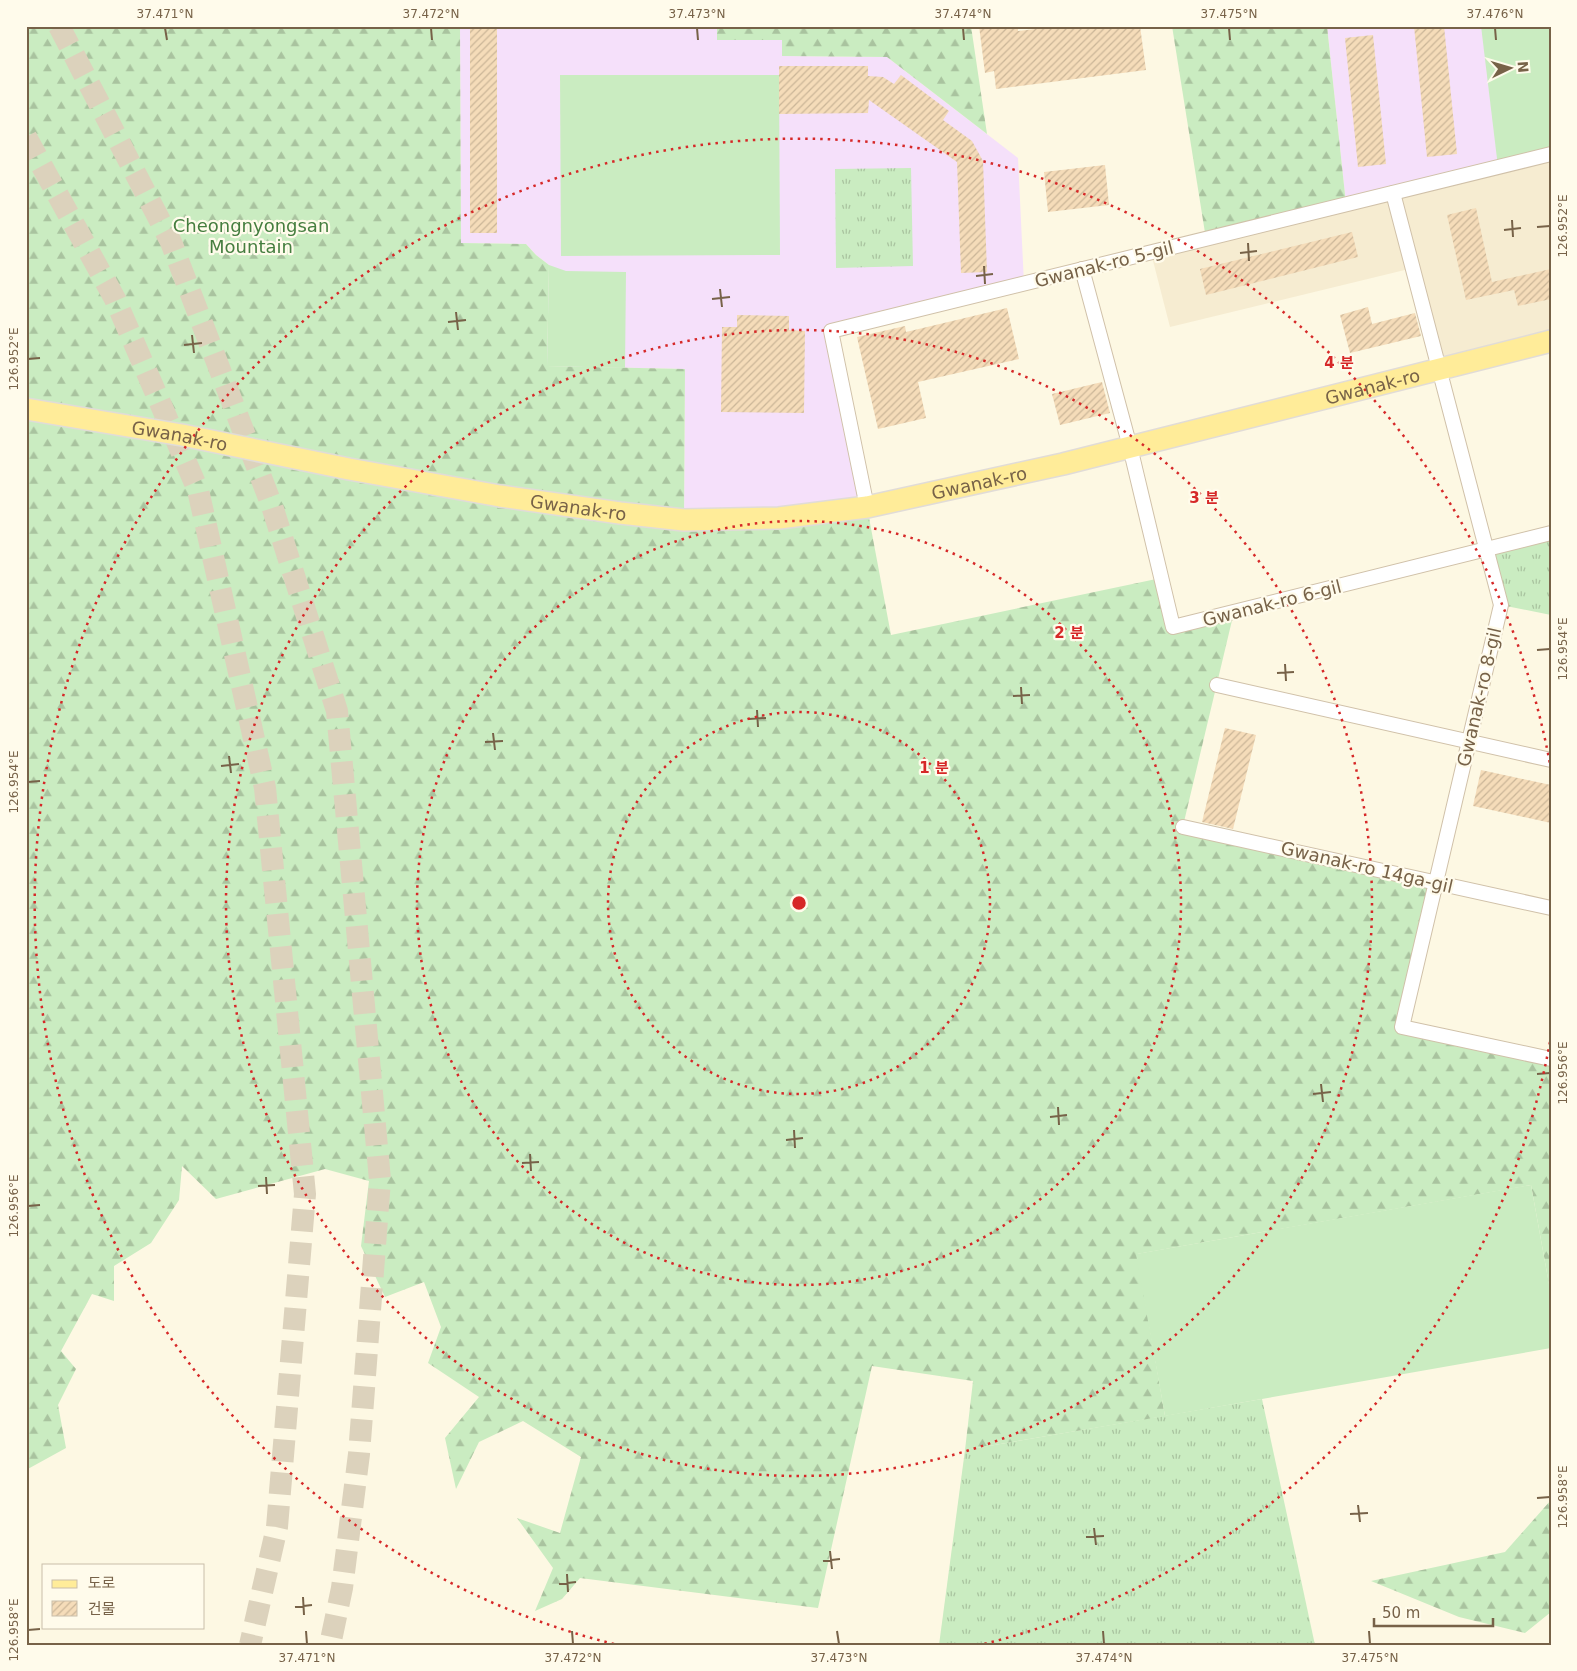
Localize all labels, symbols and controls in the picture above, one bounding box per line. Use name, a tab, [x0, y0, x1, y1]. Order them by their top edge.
text: 37.471°N	[137, 7, 193, 21]
text: 37.472°N	[403, 7, 459, 21]
text: 37.473°N	[669, 7, 725, 21]
text: 37.474°N	[935, 7, 991, 21]
text: 37.475°N	[1201, 7, 1257, 21]
text: 37.476°N	[1467, 7, 1523, 21]
north arrow	[1484, 42, 1534, 92]
text: N	[1514, 60, 1531, 73]
text: 126.952°E	[1556, 194, 1570, 258]
park label: Cheongnyongsan Mountain	[173, 215, 329, 257]
street label: Gwanak-ro 5-gil	[1032, 237, 1176, 291]
text: 126.952°E	[7, 327, 21, 391]
text: 4 분	[1324, 354, 1354, 372]
street label: Gwanak-ro	[1323, 364, 1422, 408]
street label: Gwanak-ro	[130, 416, 230, 455]
street label: Gwanak-ro	[929, 462, 1029, 503]
text: 3 분	[1189, 489, 1219, 507]
street label: Gwanak-ro	[529, 490, 628, 524]
street label: Gwanak-ro 6-gil	[1200, 576, 1344, 630]
text: 126.954°E	[1556, 617, 1570, 681]
text: 2 분	[1054, 624, 1084, 642]
street label: Gwanak-ro 8-gil	[1453, 625, 1505, 769]
text: 126.954°E	[7, 750, 21, 814]
text: 1 분	[919, 759, 949, 777]
street label: Gwanak-ro 14ga-gil	[1279, 837, 1455, 897]
centre of rings	[790, 894, 808, 912]
text: 126.956°E	[1556, 1041, 1570, 1105]
text: 126.956°E	[7, 1174, 21, 1238]
text: 126.958°E	[1556, 1465, 1570, 1529]
legend	[42, 1564, 205, 1628]
text: 도로	[88, 1574, 116, 1592]
scale bar	[1374, 1596, 1493, 1628]
text: 126.958°E	[7, 1598, 21, 1662]
text: 건물	[88, 1600, 116, 1618]
text: 50 m	[1382, 1604, 1420, 1622]
text: 37.471°N	[279, 1651, 335, 1665]
text: 37.472°N	[545, 1651, 601, 1665]
text: 37.473°N	[811, 1651, 867, 1665]
text: 37.474°N	[1076, 1651, 1132, 1665]
text: 37.475°N	[1342, 1651, 1398, 1665]

